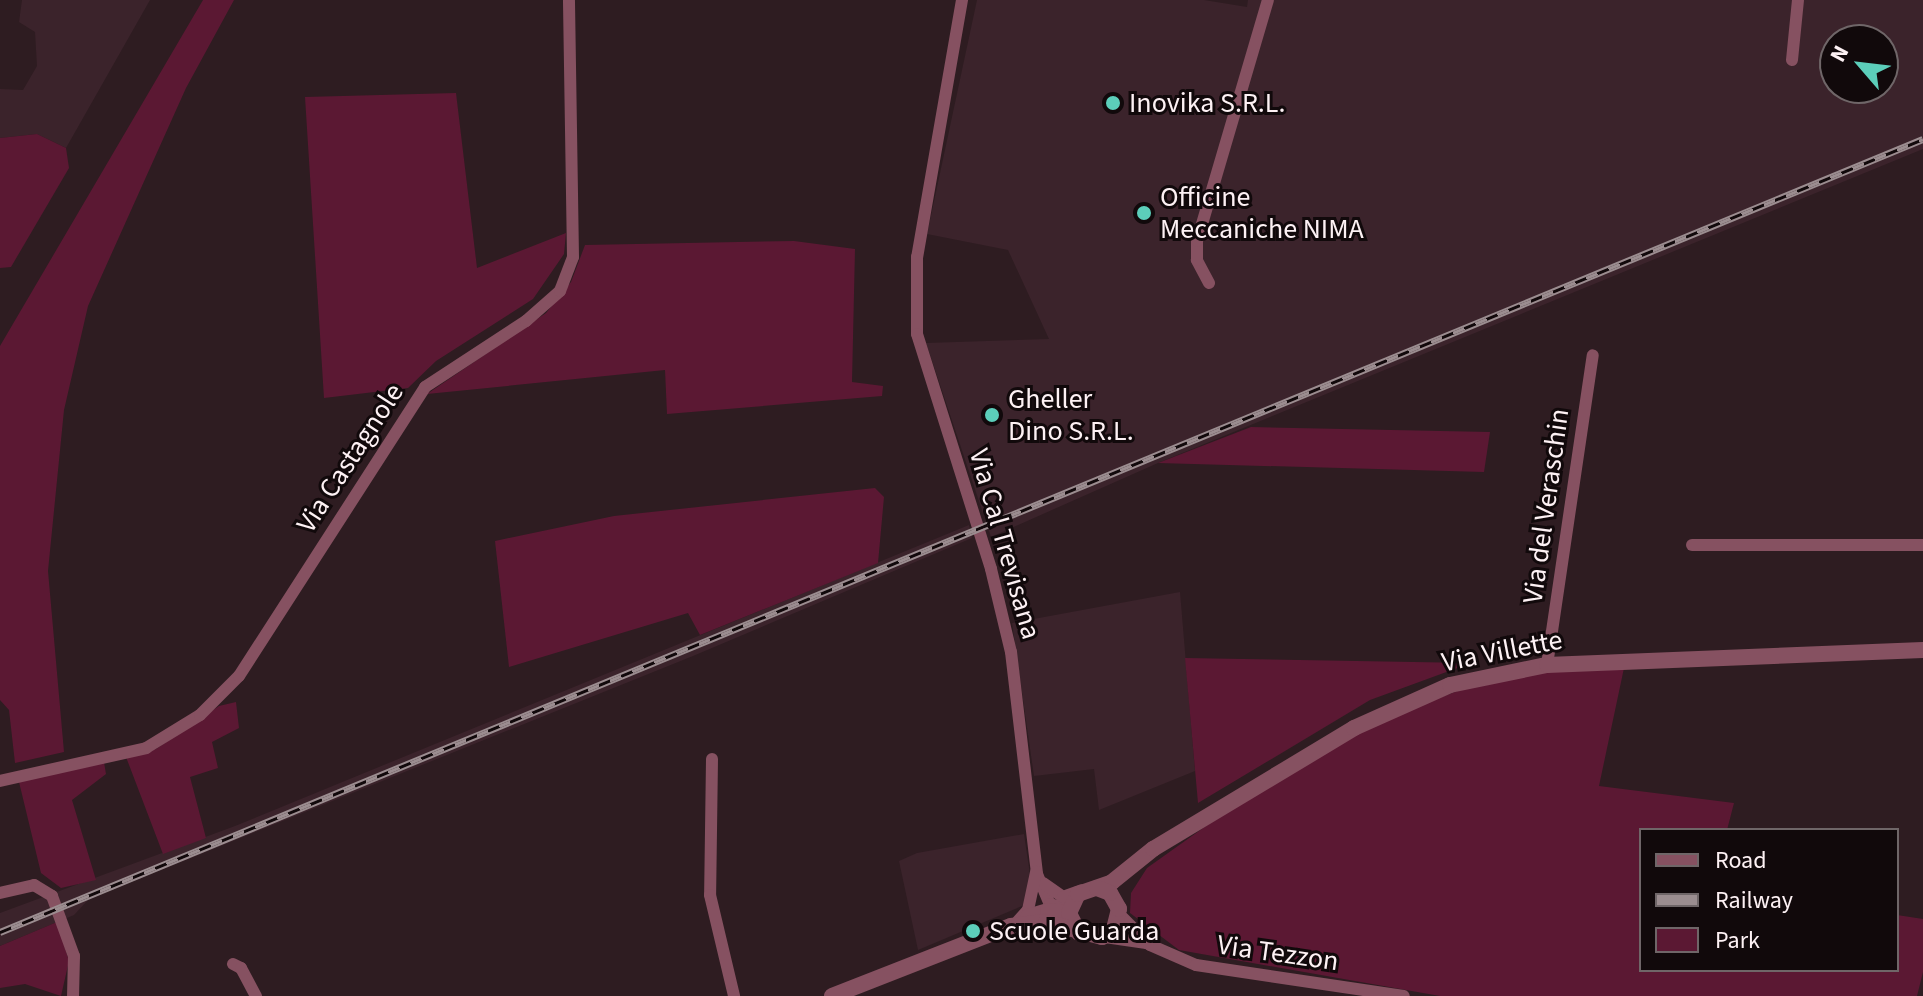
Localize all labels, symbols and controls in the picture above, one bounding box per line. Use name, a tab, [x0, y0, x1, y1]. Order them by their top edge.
north arrow	[1819, 24, 1899, 104]
text: N	[1822, 40, 1857, 68]
place label: Inovika S.R.L.	[1129, 86, 1285, 120]
marker: Inovika S.R.L.	[1104, 94, 1122, 112]
place label: Officine Meccaniche NIMA	[1160, 180, 1364, 246]
marker: Officine Meccaniche NIMA	[1135, 204, 1153, 222]
street label: Via Castagnole	[289, 377, 411, 539]
place label: Gheller Dino S.R.L.	[1008, 382, 1134, 448]
marker: Gheller Dino S.R.L.	[983, 406, 1001, 424]
street label: Via del Veraschin	[1516, 407, 1576, 605]
street label: Via Cal Trevisana	[962, 445, 1048, 643]
street label: Via Villette	[1439, 623, 1565, 679]
legend	[1639, 828, 1899, 972]
text: Road	[1715, 843, 1767, 878]
text: Railway	[1715, 883, 1793, 918]
place label: Scuole Guarda	[989, 914, 1159, 948]
marker: Scuole Guarda	[964, 922, 982, 940]
text: Park	[1715, 923, 1760, 958]
street label: Via Tezzon	[1215, 928, 1341, 978]

